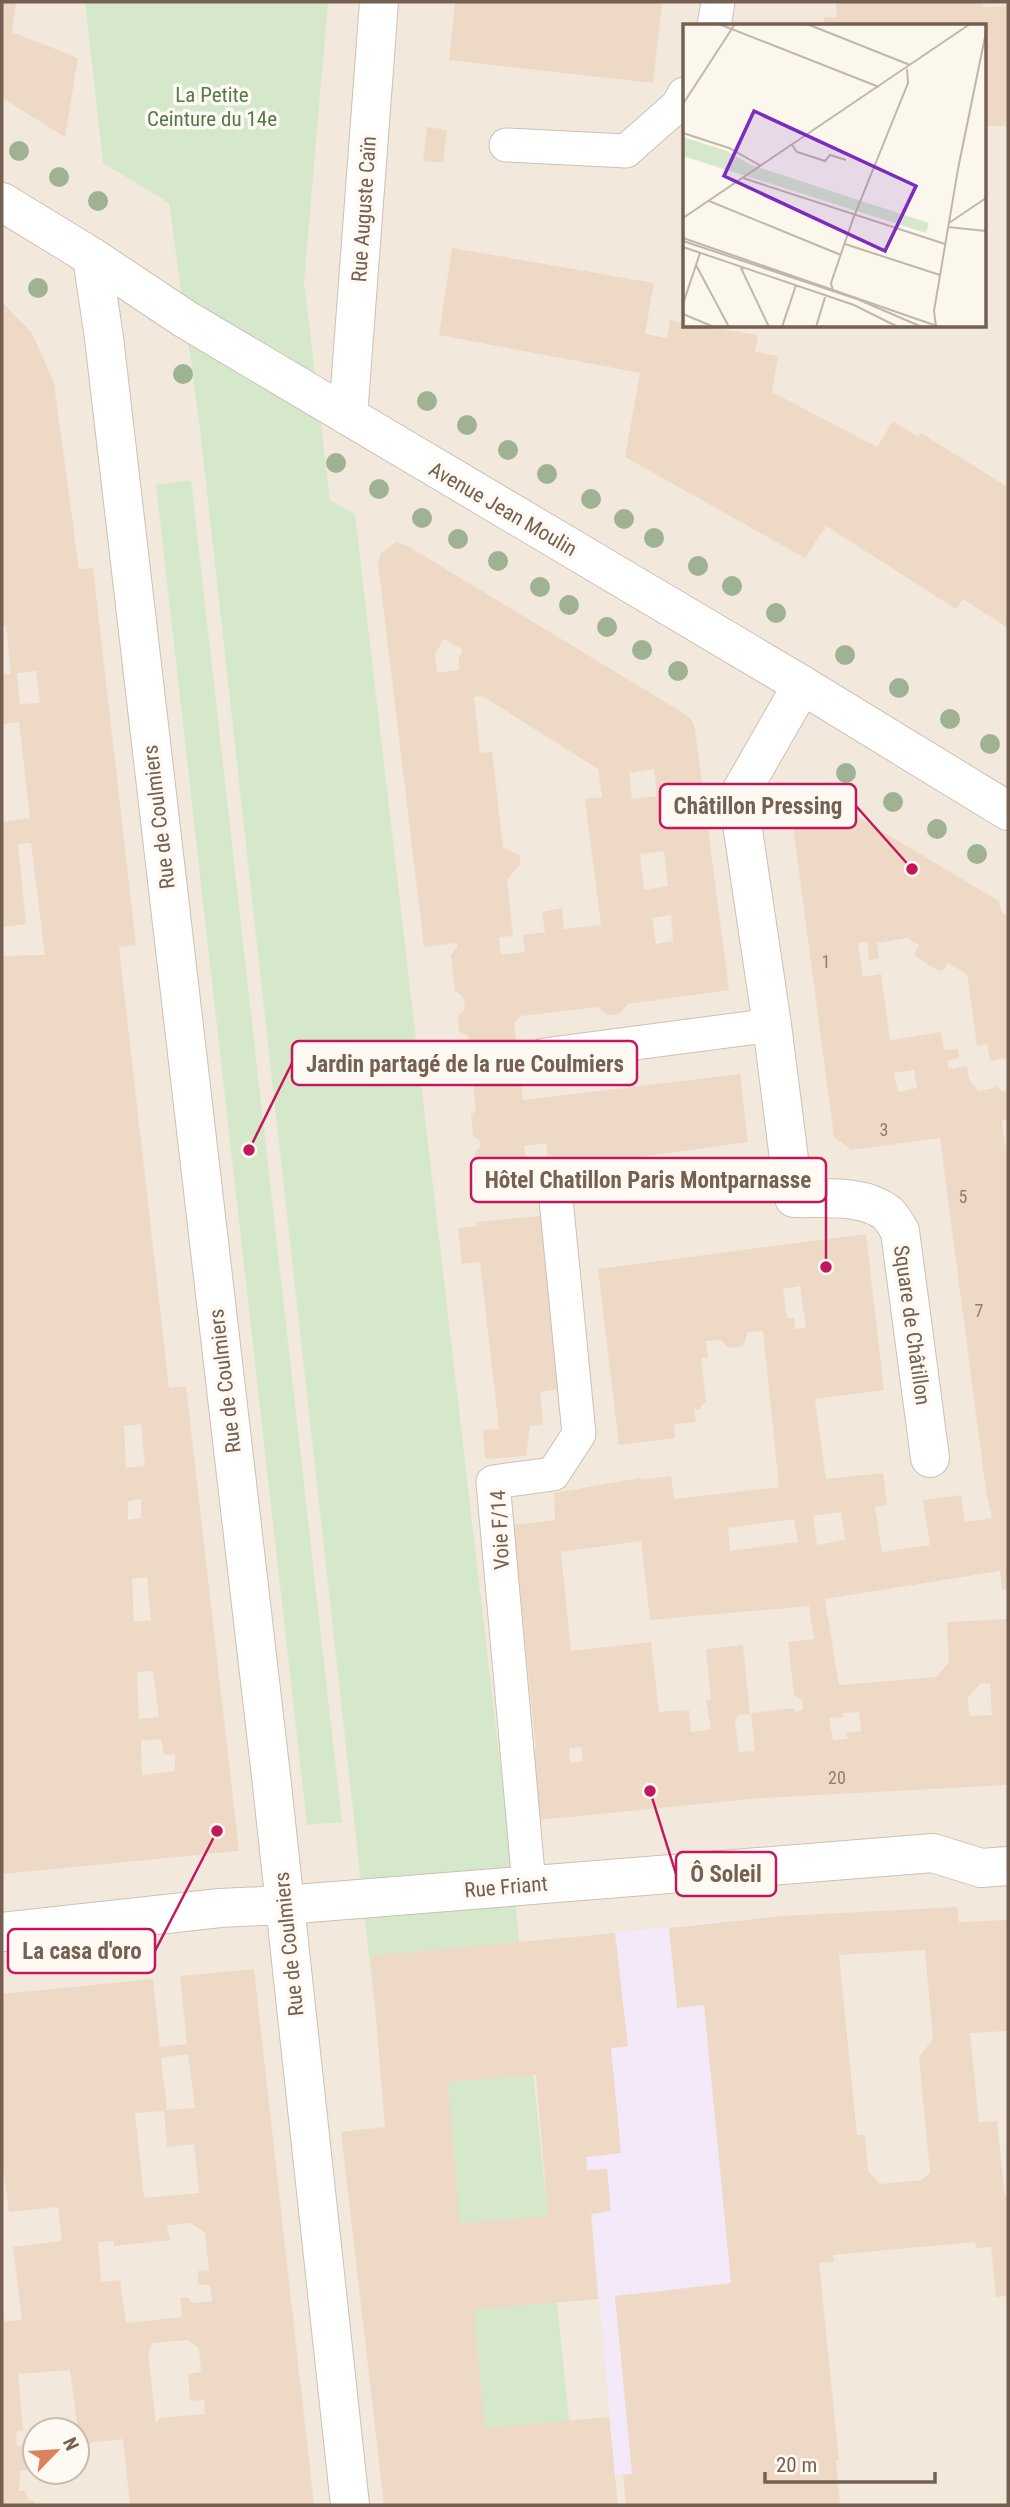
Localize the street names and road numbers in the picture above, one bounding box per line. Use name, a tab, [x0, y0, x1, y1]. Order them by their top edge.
street label: Rue Auguste Caïn	[347, 135, 381, 283]
street label: Avenue Jean Moulin	[425, 457, 581, 561]
street label: Rue de Coulmiers	[138, 744, 180, 890]
street label: Square de Châtillon	[889, 1244, 935, 1406]
street label: Rue de Coulmiers	[204, 1308, 246, 1454]
street label: Voie F/14	[486, 1489, 514, 1571]
street label: Rue de Coulmiers	[269, 1871, 309, 2017]
street label: Rue Friant	[463, 1871, 549, 1903]

